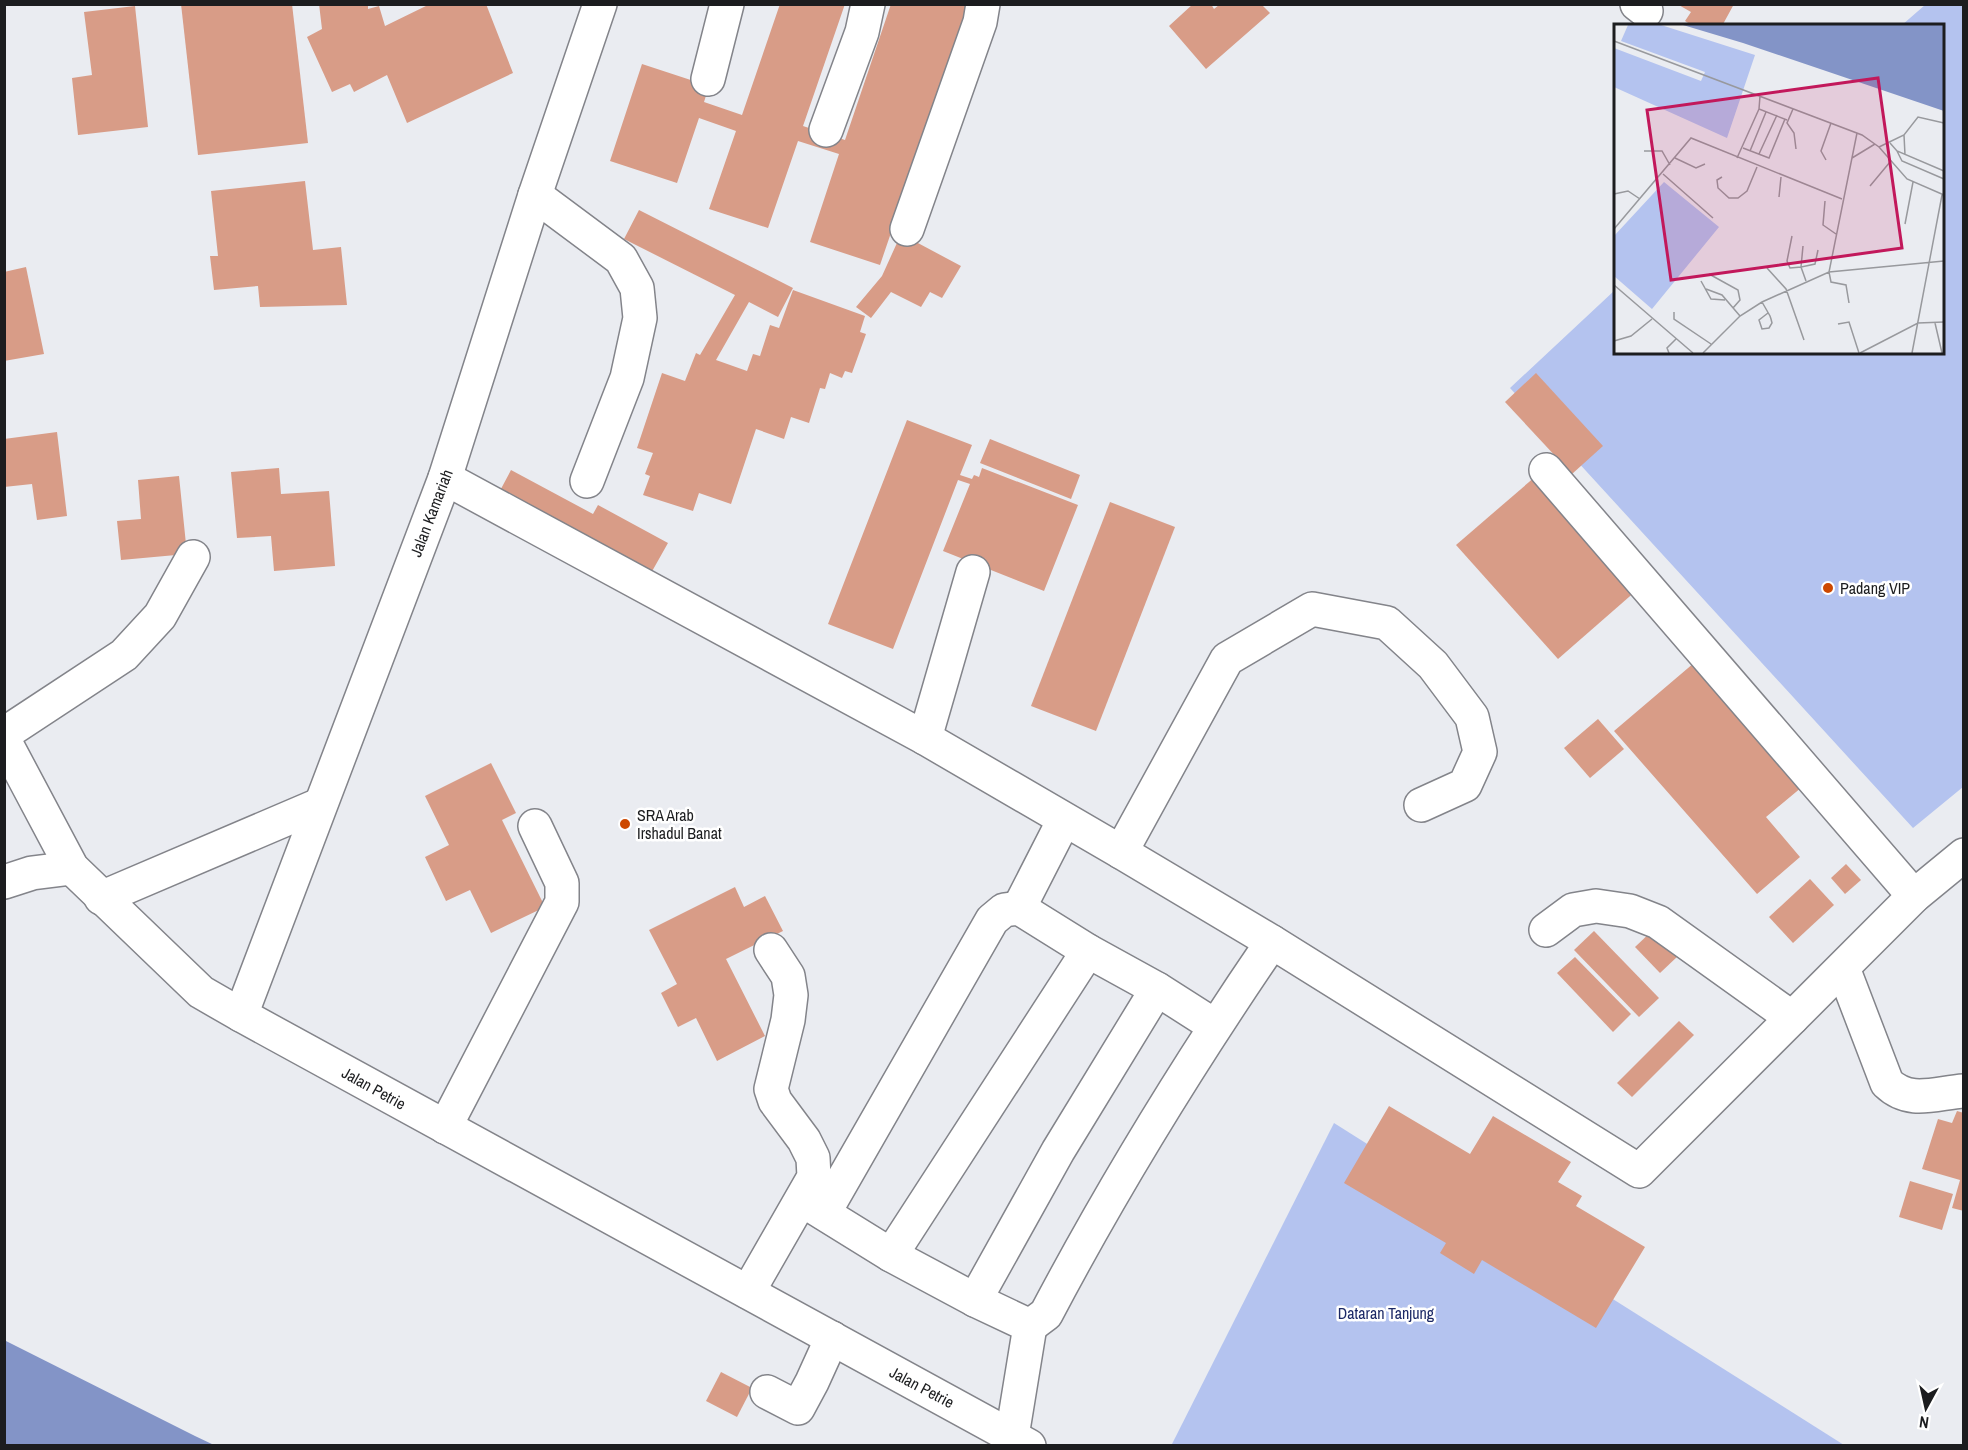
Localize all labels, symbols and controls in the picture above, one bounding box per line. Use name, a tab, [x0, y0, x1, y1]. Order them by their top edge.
inset map	[1614, 24, 1944, 354]
street label: Jalan Kamariah	[404, 466, 458, 560]
place label: Padang VIP	[1840, 577, 1910, 599]
marker: Padang VIP	[1821, 581, 1835, 595]
place label: SRA Arab Irshadul Banat	[637, 804, 722, 844]
marker: SRA Arab Irshadul Banat	[618, 817, 632, 831]
street label: Jalan Petrie	[338, 1061, 410, 1115]
park label: Dataran Tanjung	[1338, 1302, 1435, 1324]
street label: Jalan Petrie	[886, 1361, 958, 1413]
north arrow	[1896, 1378, 1956, 1438]
text: N	[1918, 1411, 1930, 1434]

